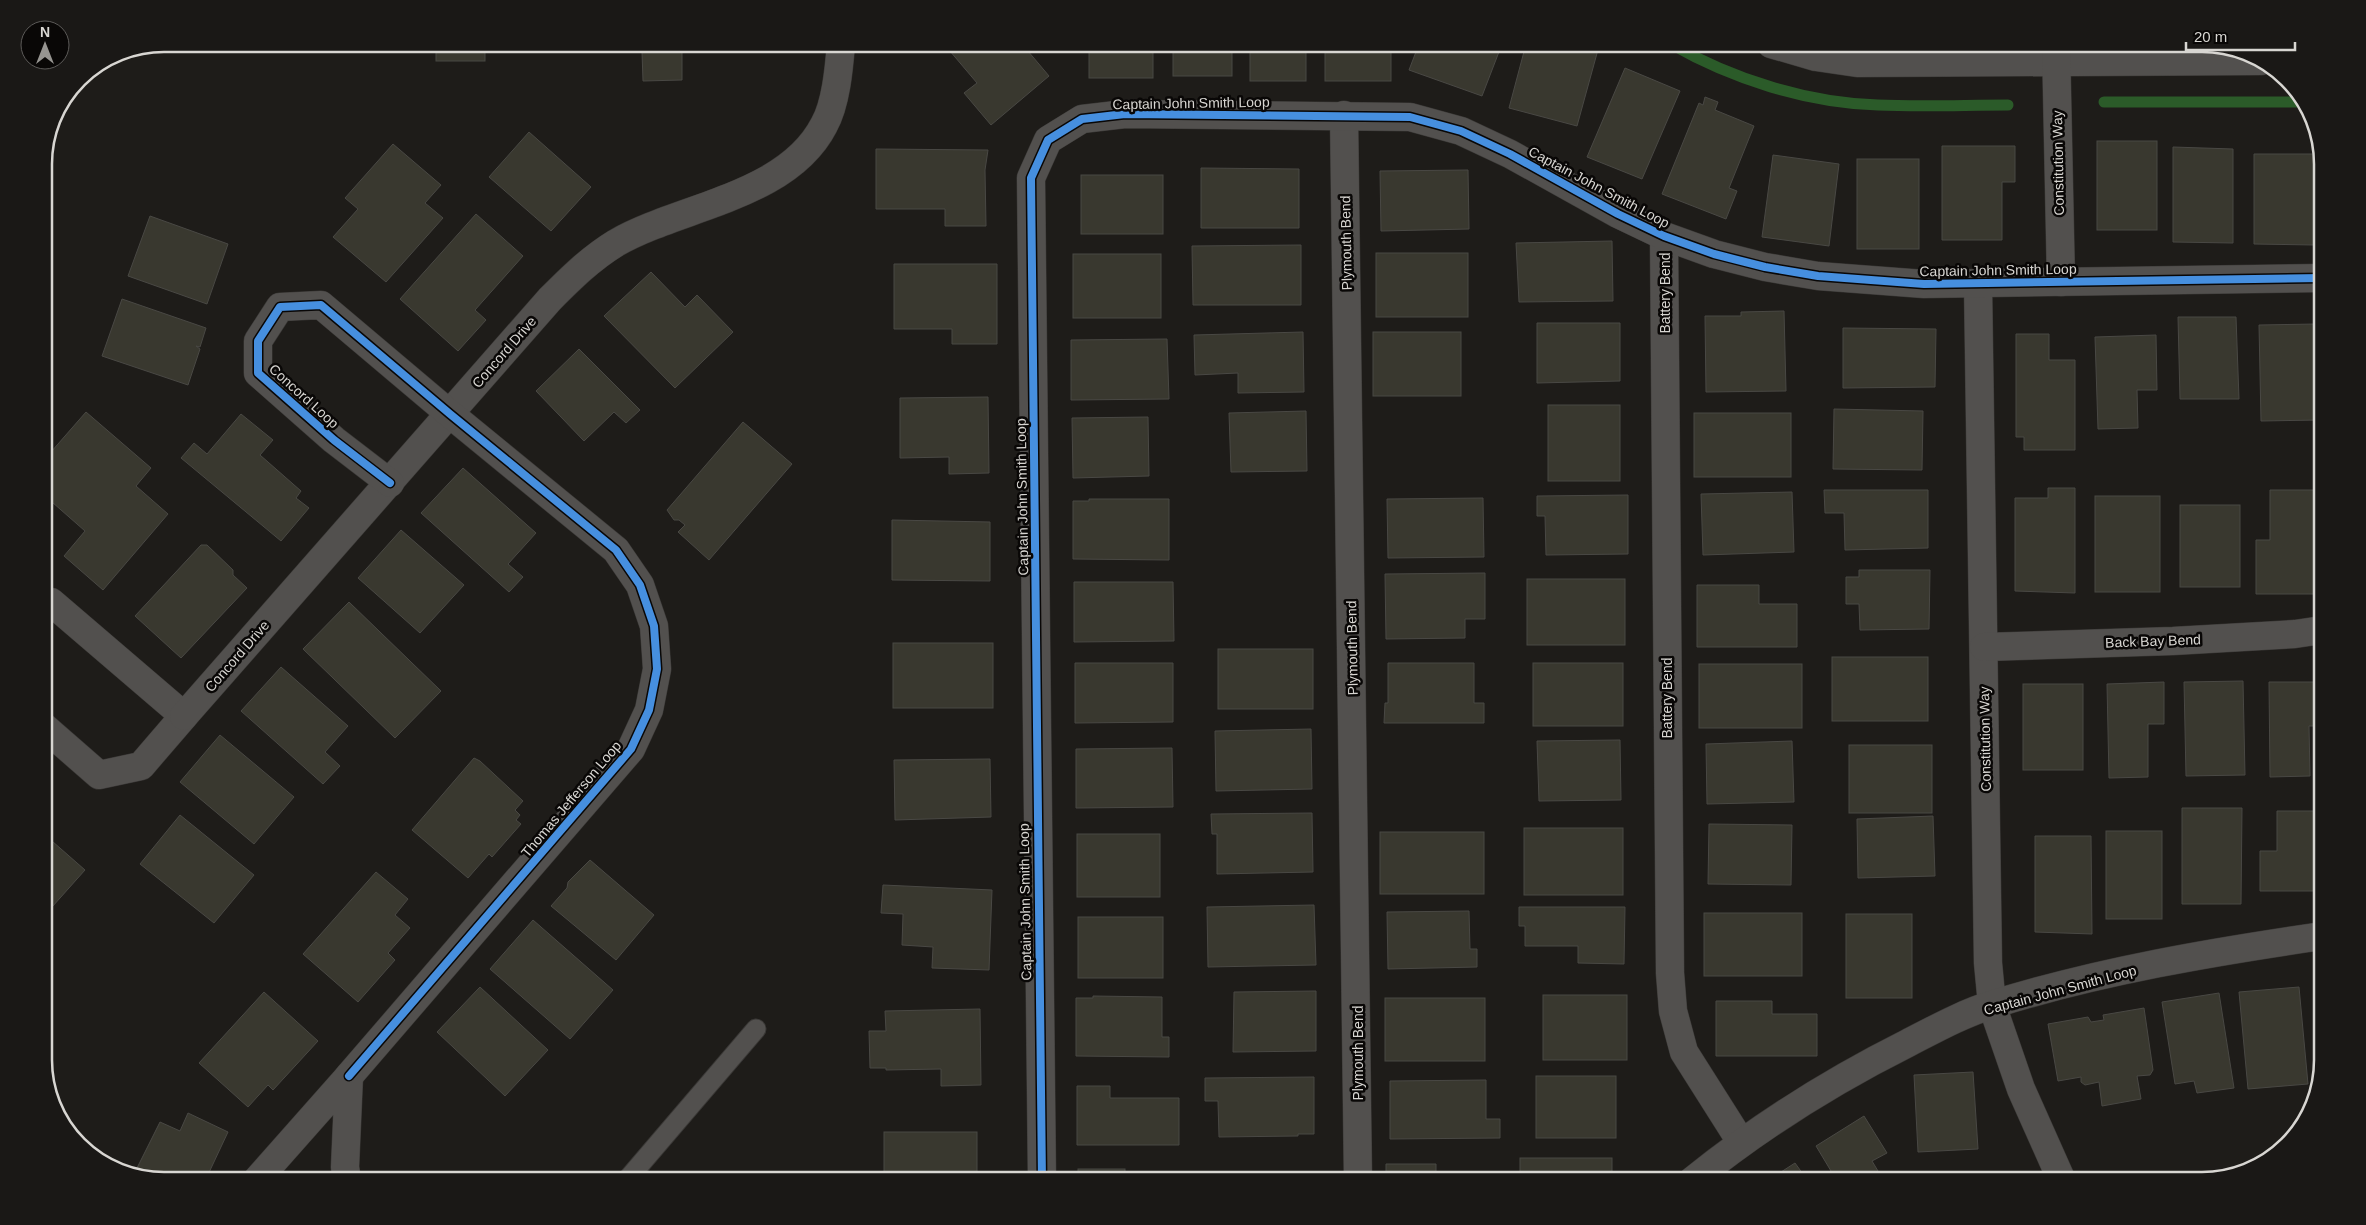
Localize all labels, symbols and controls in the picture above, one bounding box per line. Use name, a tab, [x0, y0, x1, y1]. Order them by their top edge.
north arrow	[20, 20, 70, 70]
scale bar	[2186, 20, 2295, 52]
text: N	[40, 24, 50, 40]
text: 20 m	[2194, 28, 2227, 45]
street label: Captain John Smith Loop	[1112, 94, 1270, 112]
street label: Constitution Way	[2049, 110, 2067, 216]
street label: Captain John Smith Loop	[1526, 143, 1672, 231]
street label: Plymouth Bend	[1337, 195, 1355, 291]
street label: Battery Bend	[1657, 253, 1673, 333]
street label: Captain John Smith Loop	[1919, 261, 2077, 279]
street label: Concord Drive	[469, 313, 540, 391]
street label: Concord Loop	[266, 361, 342, 432]
street label: Captain John Smith Loop	[1013, 418, 1031, 576]
street label: Plymouth Bend	[1343, 600, 1361, 696]
street label: Concord Drive	[202, 617, 273, 695]
street label: Back Bay Bend	[2105, 631, 2201, 651]
street label: Battery Bend	[1659, 658, 1675, 738]
street label: Constitution Way	[1976, 686, 1994, 792]
street label: Thomas Jefferson Loop	[518, 737, 624, 860]
street label: Captain John Smith Loop	[1016, 823, 1034, 981]
street label: Captain John Smith Loop	[1982, 962, 2138, 1018]
street label: Plymouth Bend	[1350, 1006, 1366, 1100]

